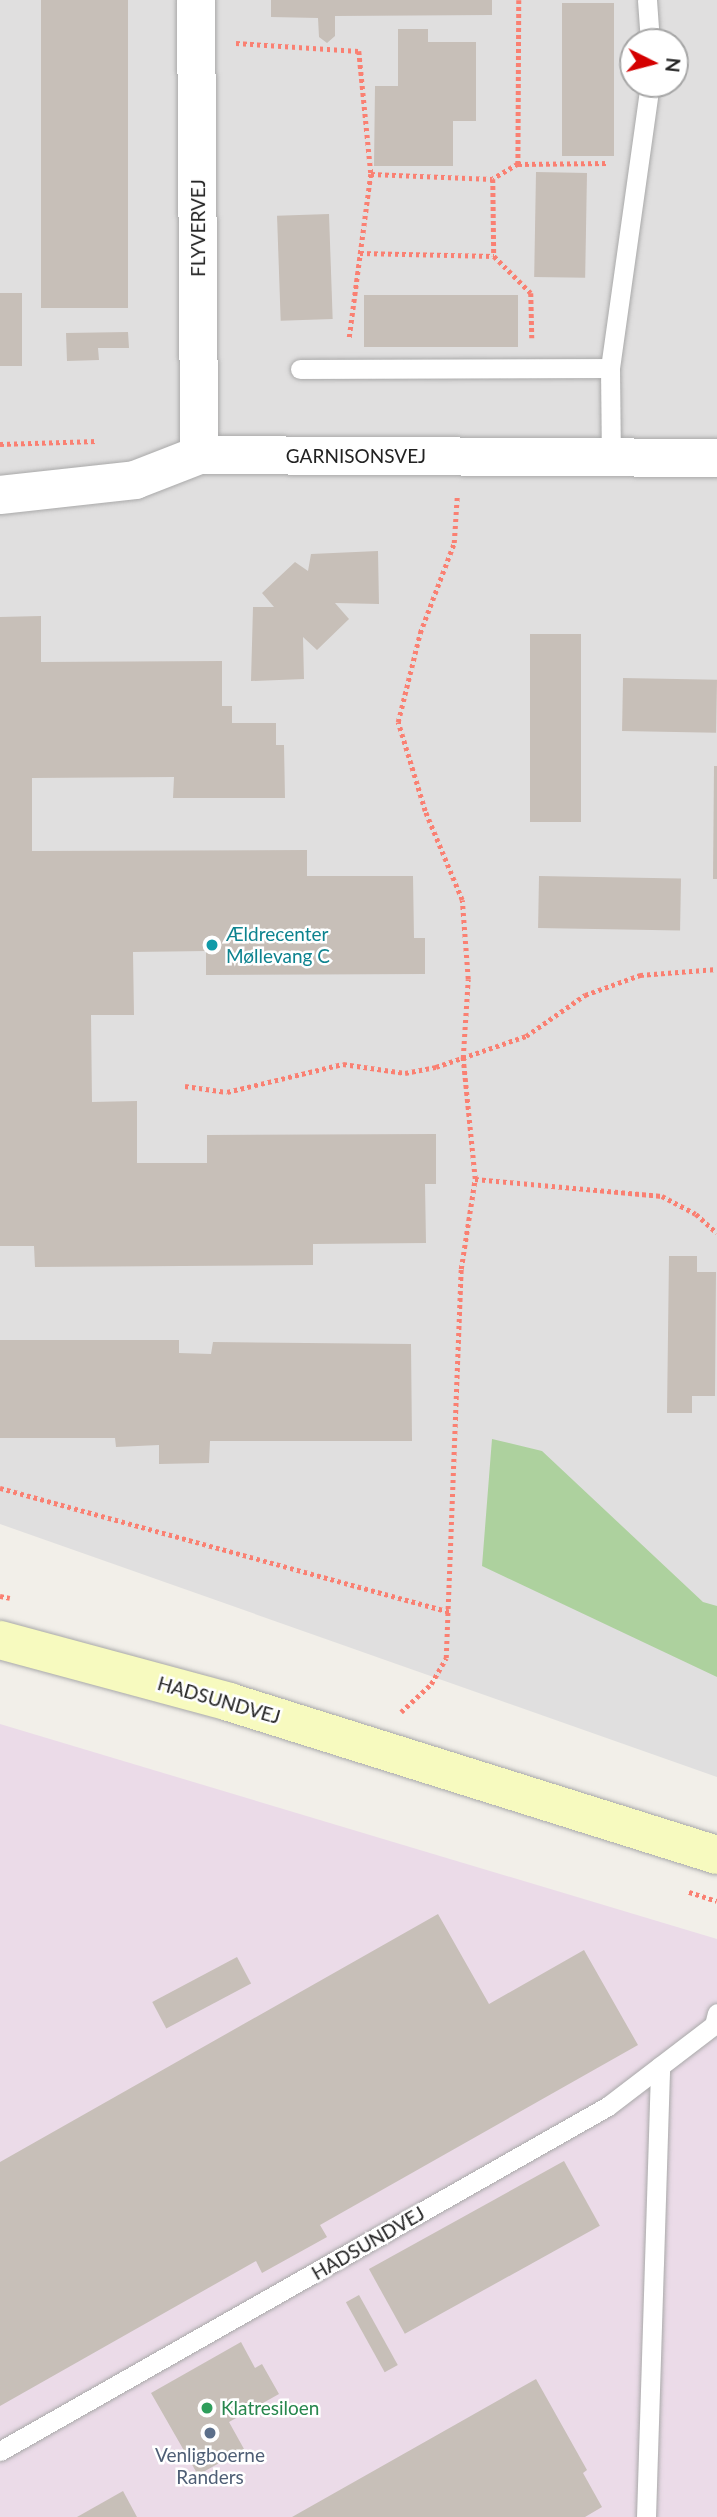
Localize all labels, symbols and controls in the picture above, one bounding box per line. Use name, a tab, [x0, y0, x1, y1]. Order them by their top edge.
north arrow	[619, 28, 689, 98]
text: N	[661, 57, 686, 74]
street label: FLYVERVEJ	[187, 179, 209, 277]
street label: GARNISONSVEJ	[286, 445, 426, 467]
place label: Ældrecenter Møllevang C	[226, 923, 330, 967]
marker: Ældrecenter Møllevang C	[204, 937, 220, 953]
street label: HADSUNDVEJ	[155, 1672, 283, 1728]
street label: HADSUNDVEJ	[308, 2201, 428, 2285]
place label: Klatresiloen	[221, 2397, 319, 2419]
marker: Klatresiloen	[199, 2400, 215, 2416]
marker: Venligboerne Randers	[202, 2425, 218, 2441]
place label: Venligboerne Randers	[155, 2444, 265, 2488]

